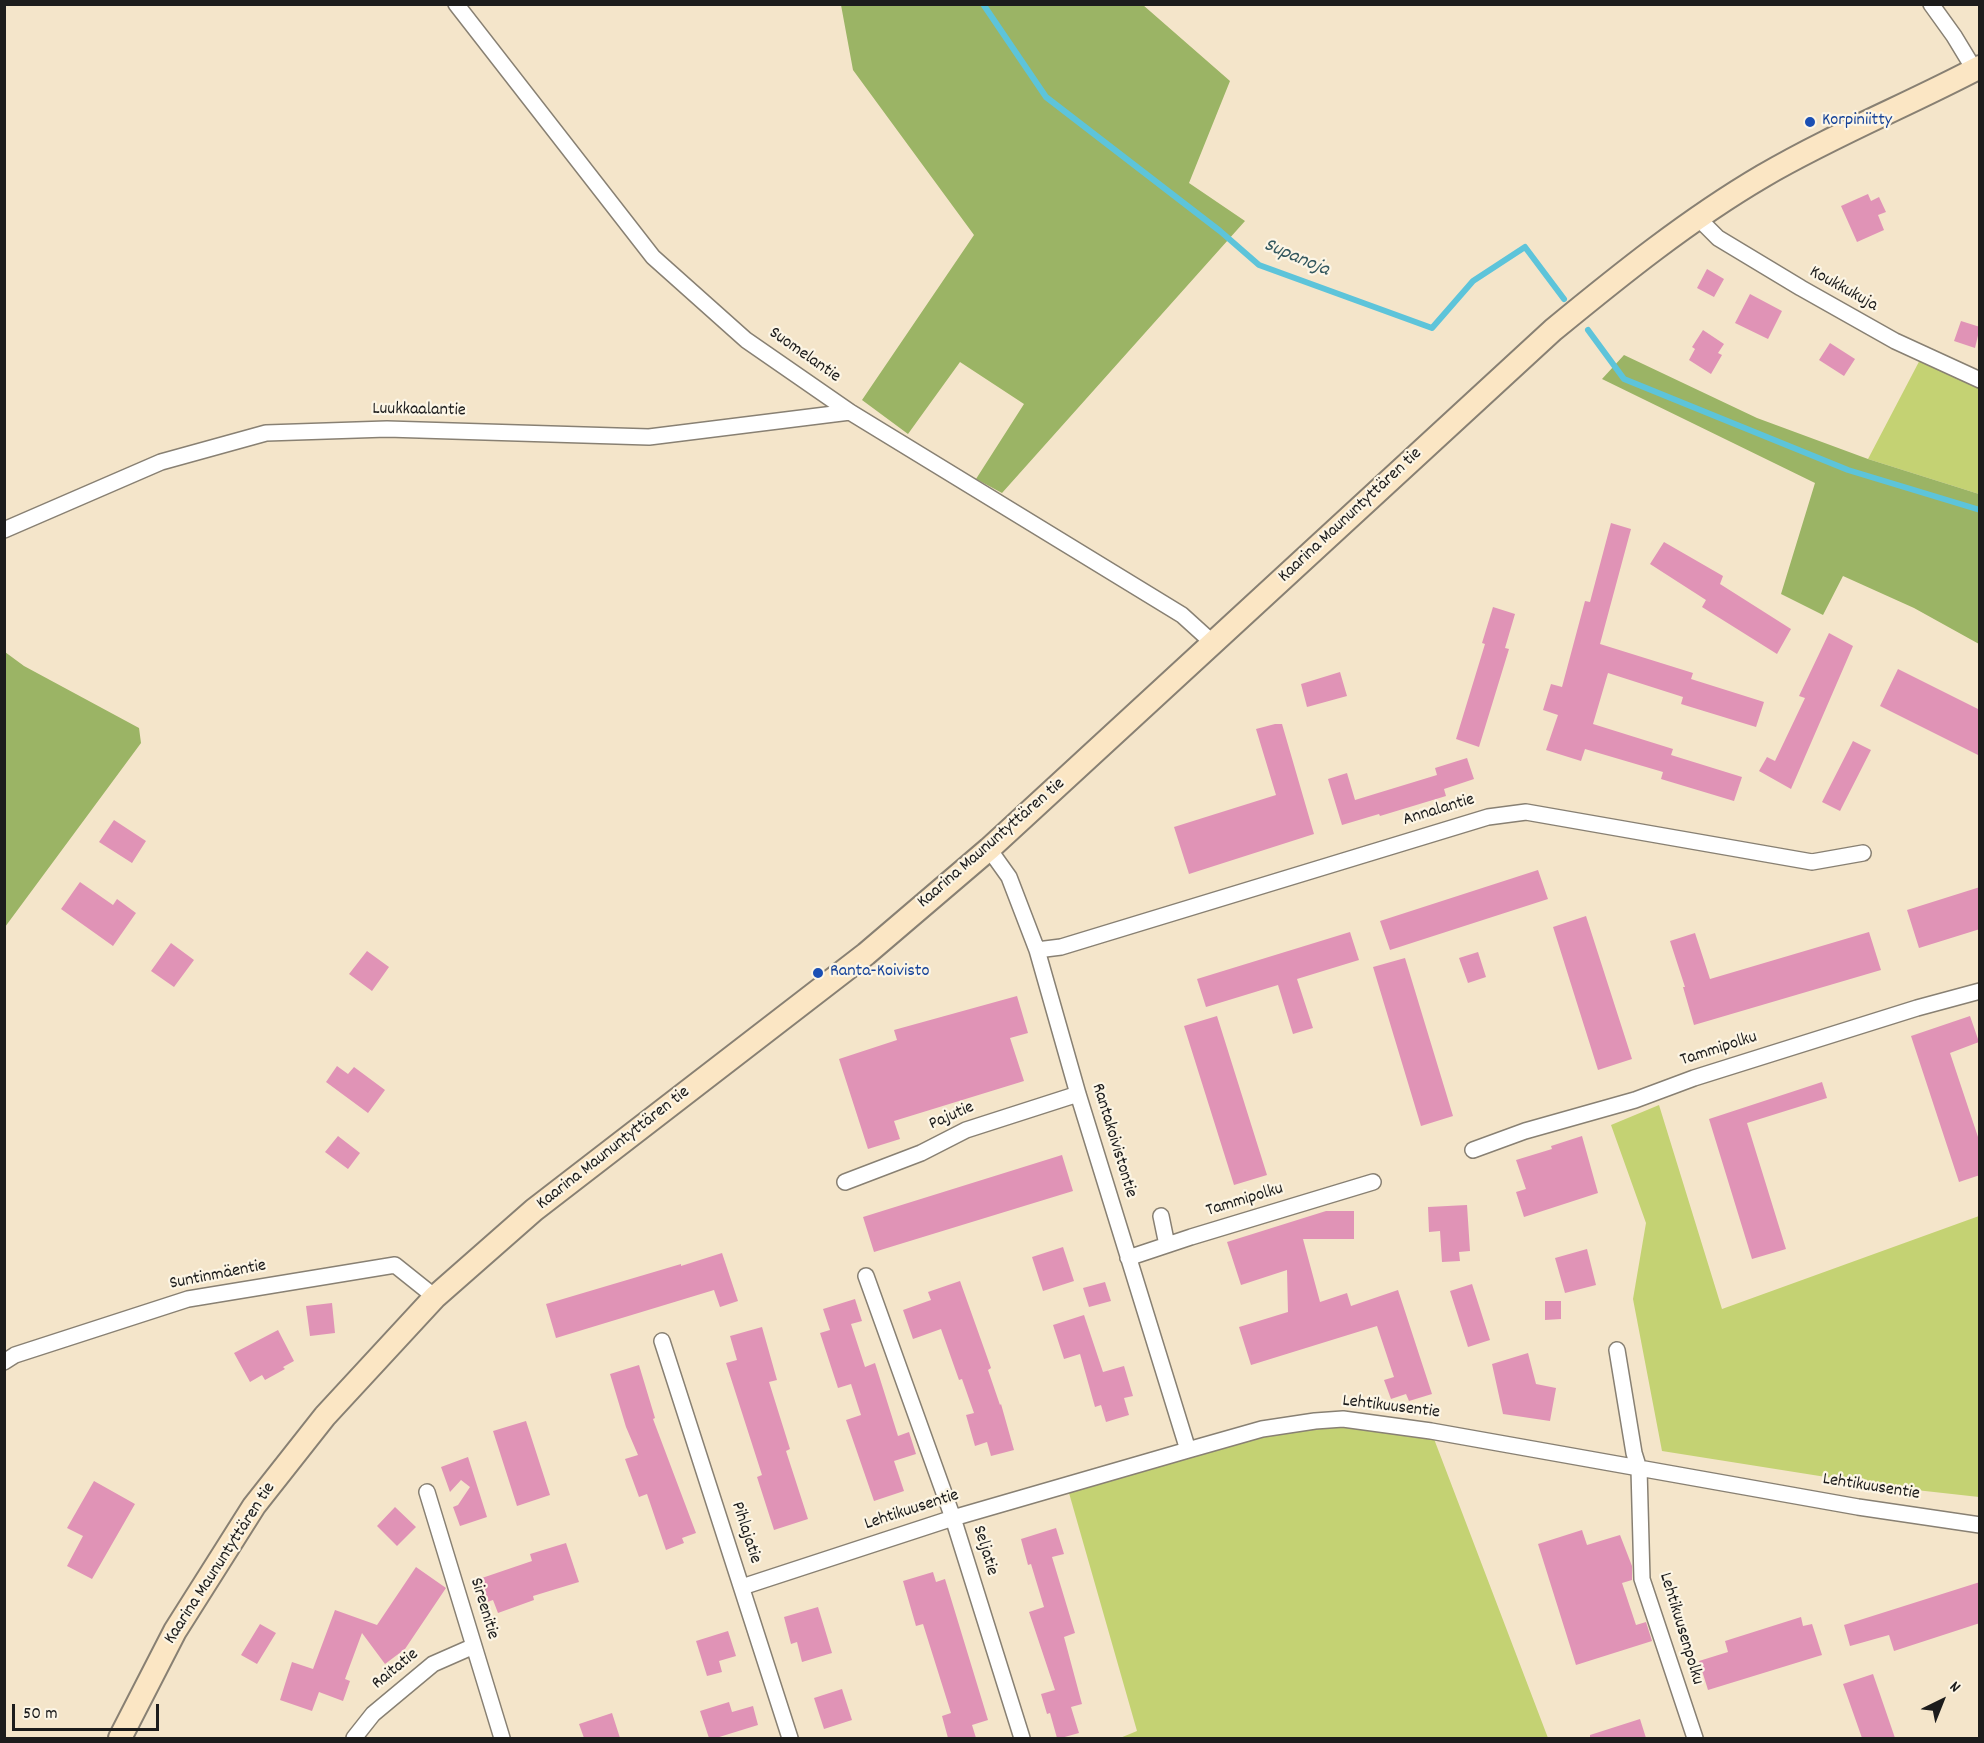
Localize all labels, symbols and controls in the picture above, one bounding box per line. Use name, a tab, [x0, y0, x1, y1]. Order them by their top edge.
place label: Korpiniitty	[1822, 111, 1892, 133]
marker: Korpiniitty	[1803, 115, 1817, 129]
water label: Supanoja	[1260, 235, 1332, 283]
street label: Koukkukuja	[1805, 262, 1881, 318]
street label: Suomelantie	[764, 323, 844, 389]
street label: Luukkaalantie	[372, 399, 466, 423]
street label: Kaarina Maununtyttären tie	[1275, 444, 1427, 588]
street label: Kaarina Maununtyttären tie	[914, 774, 1070, 914]
street label: Annalantie	[1401, 790, 1477, 832]
place label: Ranta-Koivisto	[830, 962, 929, 984]
marker: Ranta-Koivisto	[811, 966, 825, 980]
street label: Tammipolku	[1678, 1027, 1760, 1073]
street label: Rantakoivistontie	[1085, 1081, 1141, 1201]
street label: Kaarina Maununtyttären tie	[533, 1083, 695, 1215]
street label: Pajutie	[926, 1098, 978, 1136]
street label: Tammipolku	[1204, 1179, 1286, 1223]
street label: Suntinmäentie	[168, 1256, 268, 1296]
street label: Lehtikuusentie	[1341, 1391, 1441, 1425]
street label: Lehtikuusentie	[1821, 1470, 1921, 1506]
street label: Kaarina Maununtyttären tie	[161, 1479, 281, 1649]
street label: Lehtikuusentie	[862, 1486, 962, 1536]
street label: Pihlajatie	[725, 1499, 765, 1567]
street label: Seljatie	[966, 1523, 1002, 1579]
street label: Lehtikuusenpolku	[1653, 1570, 1707, 1688]
street label: Sireenitie	[463, 1576, 503, 1642]
street label: Raitatie	[368, 1645, 424, 1695]
north arrow	[1912, 1671, 1972, 1731]
text: N	[1944, 1676, 1965, 1699]
scale bar	[15, 1692, 162, 1730]
text: 50 m	[23, 1702, 58, 1727]

